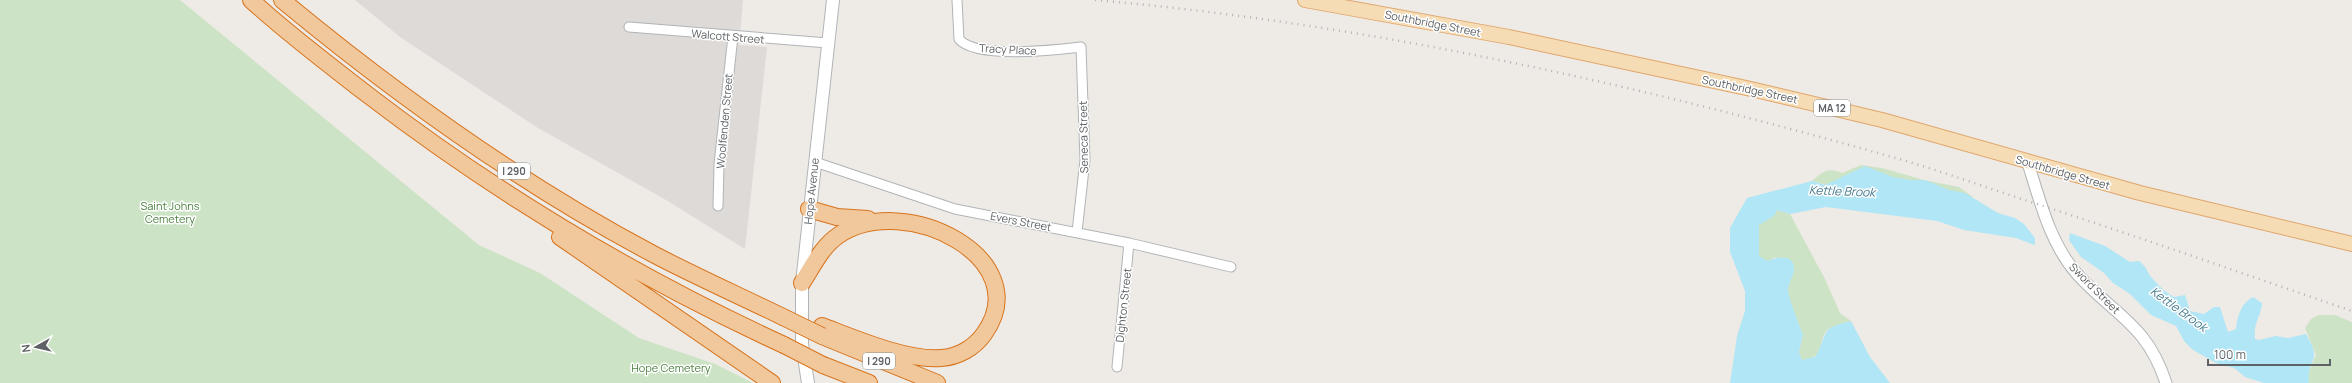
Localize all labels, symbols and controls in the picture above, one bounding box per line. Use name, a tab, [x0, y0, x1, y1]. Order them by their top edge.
street label: Southbridge Street	[1384, 6, 1482, 40]
street label: Walcott Street	[691, 25, 765, 47]
street label: Tracy Place	[979, 40, 1038, 58]
street label: Southbridge Street	[1701, 71, 1799, 107]
street label: Woolfenden Street	[712, 73, 736, 169]
road number: MA 12	[1814, 100, 1850, 116]
street label: Seneca Street	[1075, 101, 1091, 173]
street label: Southbridge Street	[2014, 151, 2112, 193]
street label: Hope Avenue	[800, 156, 822, 225]
road number: I 290	[498, 163, 530, 179]
water label: Kettle Brook	[1808, 181, 1878, 201]
park label: Saint Johns Cemetery	[140, 198, 200, 226]
street label: Evers Street	[989, 208, 1053, 234]
street label: Sword Street	[2066, 259, 2124, 317]
street label: Dighton Street	[1112, 267, 1134, 343]
water label: Kettle Brook	[2147, 283, 2213, 337]
north arrow	[16, 327, 56, 367]
scale bar	[2208, 341, 2330, 367]
text: N	[18, 343, 34, 353]
text: 100 m	[2214, 346, 2246, 363]
road number: I 290	[863, 353, 895, 369]
park label: Hope Cemetery	[631, 360, 711, 375]

